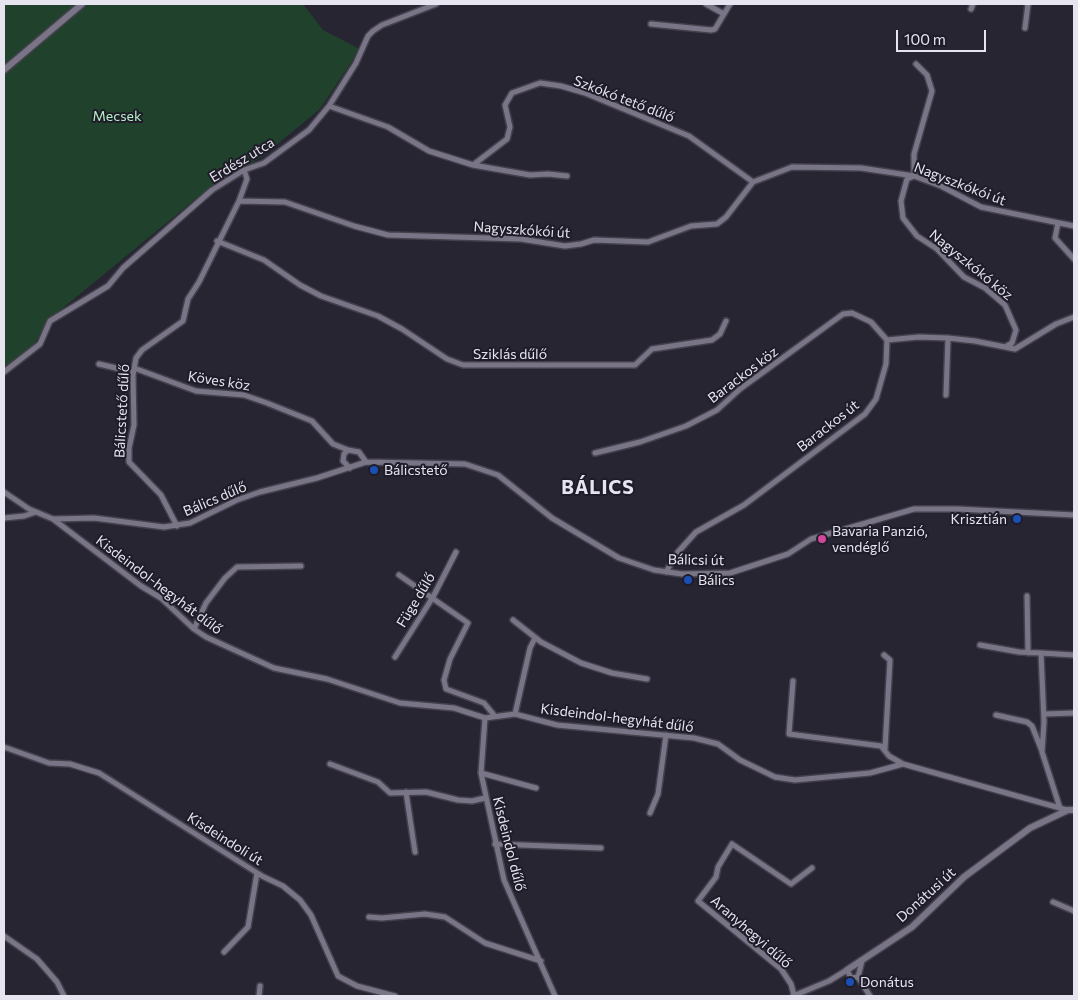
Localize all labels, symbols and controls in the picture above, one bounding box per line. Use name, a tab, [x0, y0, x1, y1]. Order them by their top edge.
scale bar	[898, 20, 988, 52]
text: 100 m	[904, 30, 946, 48]
street label: Szkókó tető dűlő	[571, 72, 677, 126]
park label: Mecsek	[92, 108, 142, 124]
street label: Erdész utca	[206, 134, 278, 186]
street label: Nagyszkókói út	[912, 159, 1008, 209]
street label: Nagyszkókói út	[473, 218, 571, 242]
street label: Nagyszkókó köz	[926, 226, 1016, 304]
street label: Barackos köz	[705, 343, 781, 407]
street label: Sziklás dűlő	[473, 346, 547, 362]
street label: Bálicstető dűlő	[111, 364, 133, 458]
street label: Köves köz	[187, 368, 251, 394]
street label: Barackos út	[794, 397, 862, 455]
place label: Bálicstető	[384, 462, 448, 478]
marker: Bálicstető	[368, 464, 380, 476]
district label: BÁLICS	[560, 477, 636, 499]
street label: Bálics dűlő	[181, 478, 249, 520]
place label: Krisztián	[950, 511, 1007, 527]
marker: Krisztián	[1011, 513, 1023, 525]
place label: Bavaria Panzió, vendéglő	[832, 523, 928, 556]
street label: Kisdeindol-hegyhát dűlő	[92, 532, 226, 638]
marker: Bavaria Panzió, vendéglő	[816, 533, 828, 545]
street label: Bálicsi út	[668, 551, 724, 569]
street label: Füge dűlő	[393, 570, 439, 630]
place label: Bálics	[698, 572, 735, 588]
marker: Bálics	[682, 574, 694, 586]
street label: Kisdeindol-hegyhát dűlő	[539, 700, 695, 736]
street label: Kisdeindol dűlő	[489, 795, 529, 893]
street label: Kisdeindoli út	[184, 809, 266, 869]
street label: Donátusi út	[893, 864, 959, 926]
street label: Aranyhegyi dűlő	[707, 892, 795, 972]
place label: Donátus	[860, 974, 914, 990]
marker: Donátus	[844, 976, 856, 988]

